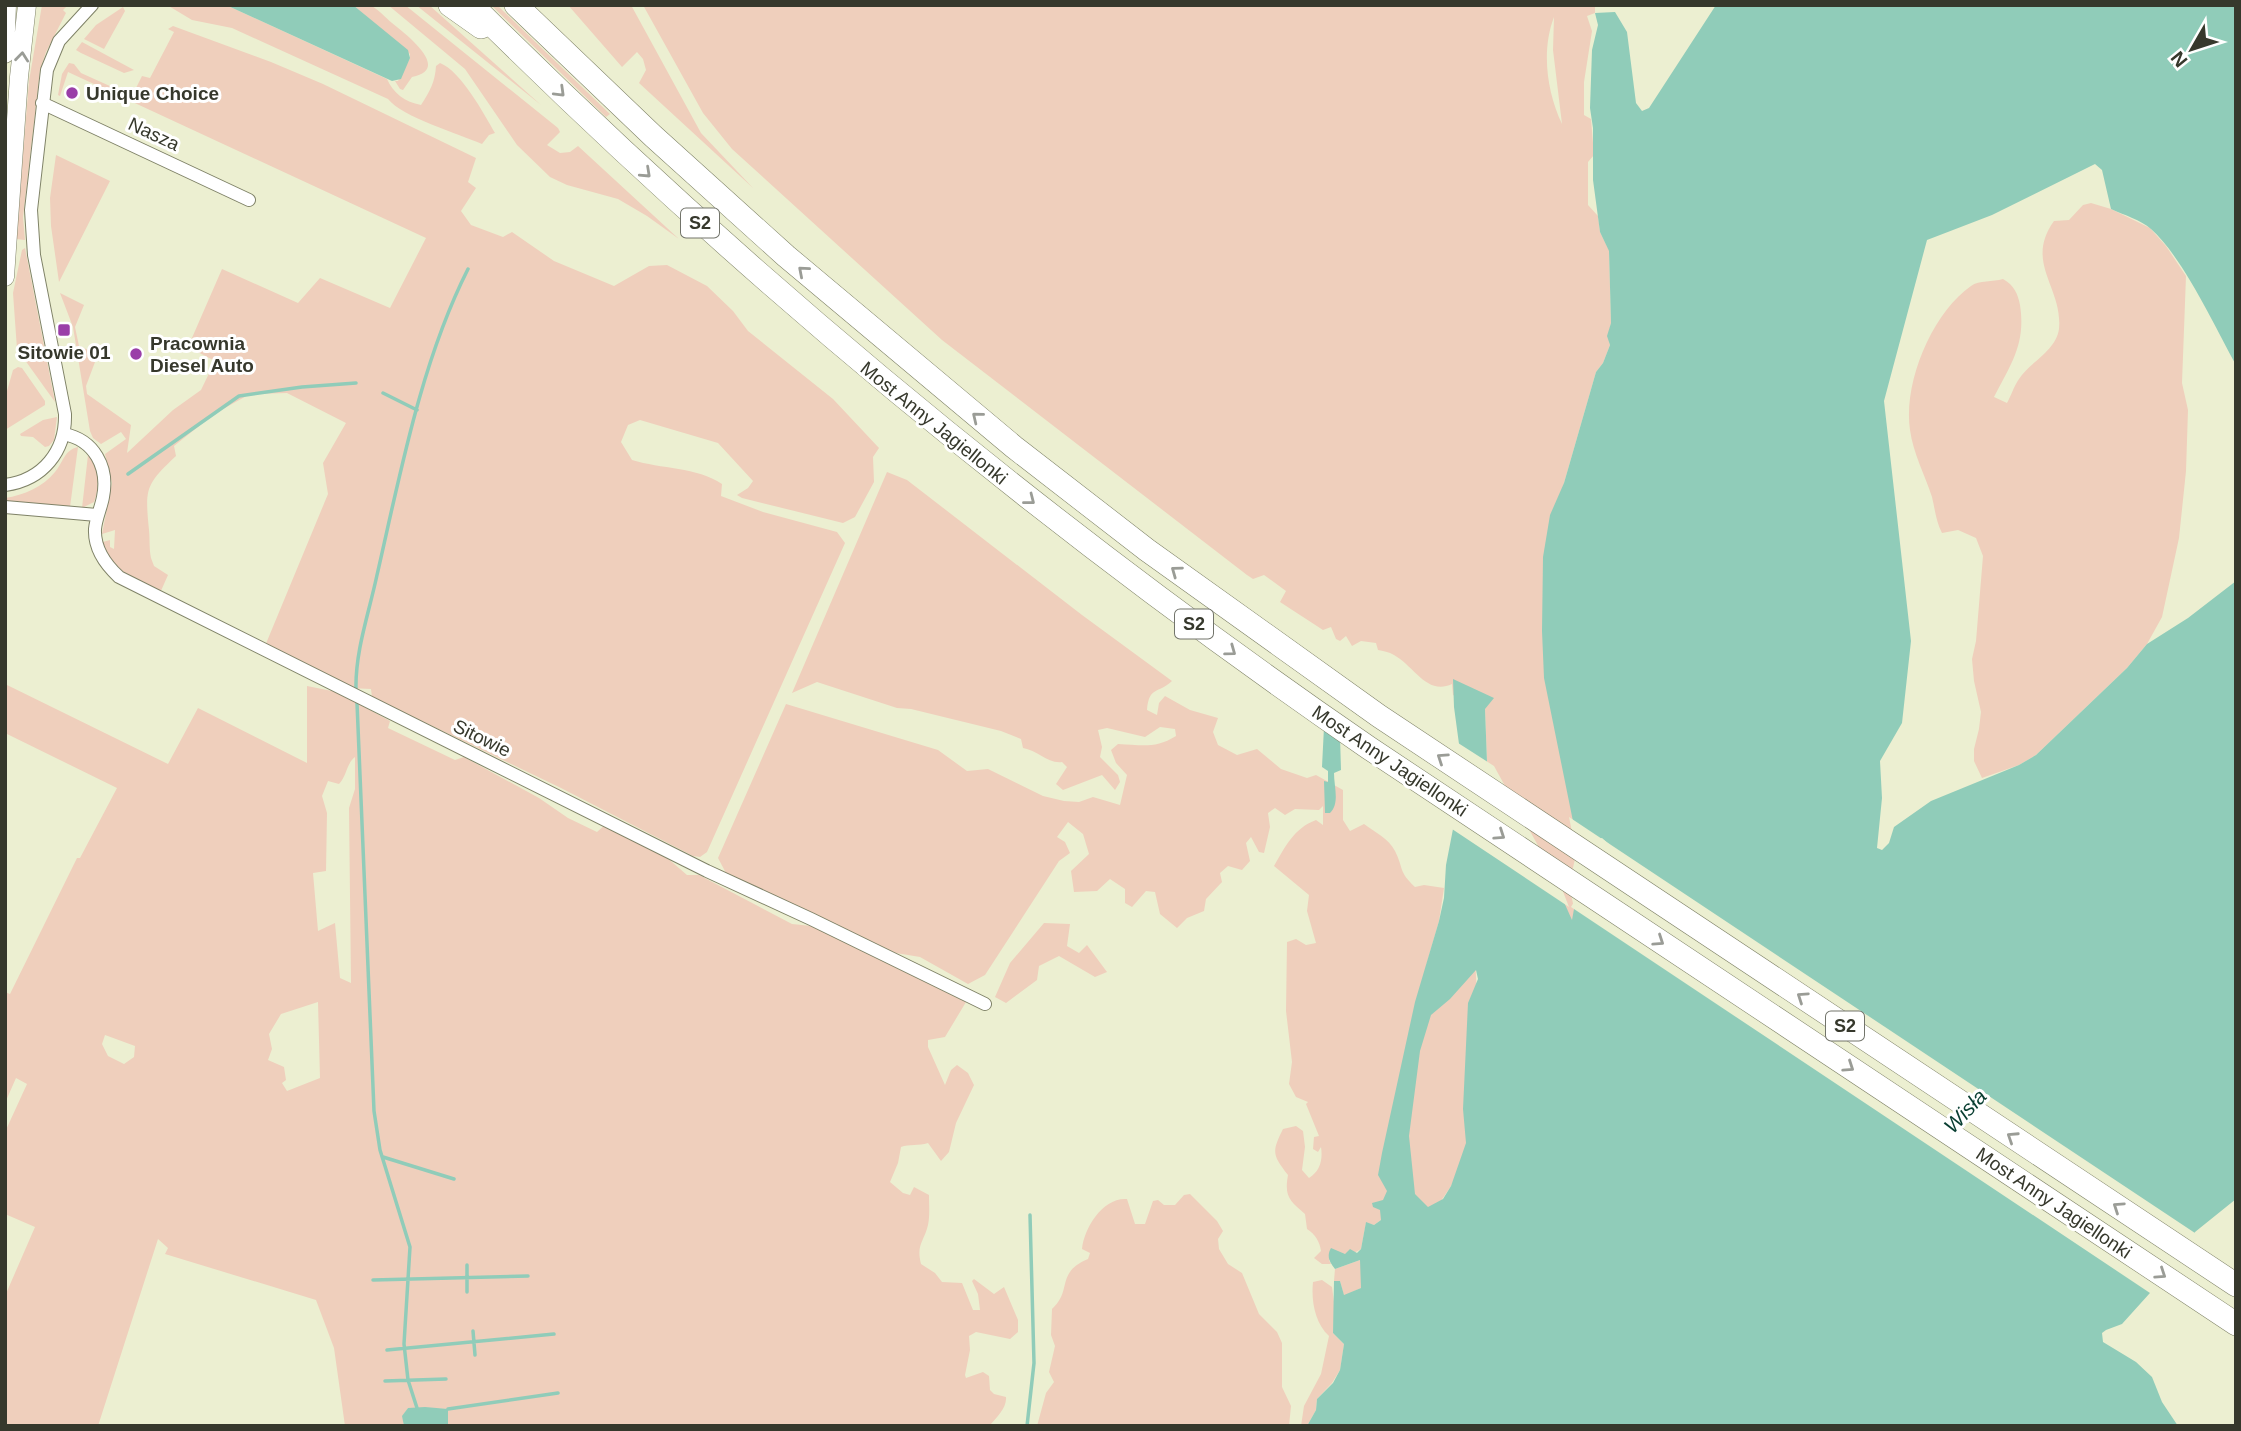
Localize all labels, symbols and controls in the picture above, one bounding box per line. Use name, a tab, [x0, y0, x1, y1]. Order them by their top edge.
north arrow	[2157, 14, 2227, 84]
text: N	[2167, 47, 2192, 71]
one-way arrow	[14, 52, 29, 63]
place label: Unique Choice	[86, 83, 219, 104]
one-way arrow	[552, 83, 565, 96]
marker: Unique Choice	[64, 85, 80, 101]
street label: Nasza	[125, 113, 183, 155]
one-way arrow	[638, 165, 651, 178]
road number: S2	[681, 208, 719, 238]
one-way arrow	[798, 267, 811, 279]
marker: Sitowie 01	[56, 322, 72, 338]
place label: Pracownia Diesel Auto	[150, 333, 254, 376]
place label: Sitowie 01	[18, 342, 111, 363]
marker: Pracownia Diesel Auto	[128, 346, 144, 362]
street label: Most Anny Jagiellonki	[856, 357, 1012, 489]
one-way arrow	[972, 413, 985, 425]
one-way arrow	[1022, 492, 1034, 505]
one-way arrow	[1171, 567, 1184, 580]
road number: S2	[1175, 610, 1213, 638]
one-way arrow	[1223, 643, 1236, 655]
street label: Most Anny Jagiellonki	[1308, 701, 1472, 821]
street label: Sitowie	[450, 715, 514, 761]
one-way arrow	[1437, 754, 1450, 766]
one-way arrow	[1492, 827, 1505, 839]
one-way arrow	[1652, 933, 1665, 946]
one-way arrow	[1796, 992, 1809, 1005]
road number: S2	[1826, 1012, 1864, 1041]
one-way arrow	[1841, 1059, 1854, 1071]
water label: Wisła	[1939, 1084, 1991, 1138]
one-way arrow	[2006, 1132, 2019, 1145]
street label: Most Anny Jagiellonki	[1972, 1143, 2136, 1263]
one-way arrow	[2112, 1202, 2125, 1215]
one-way arrow	[2153, 1266, 2166, 1278]

